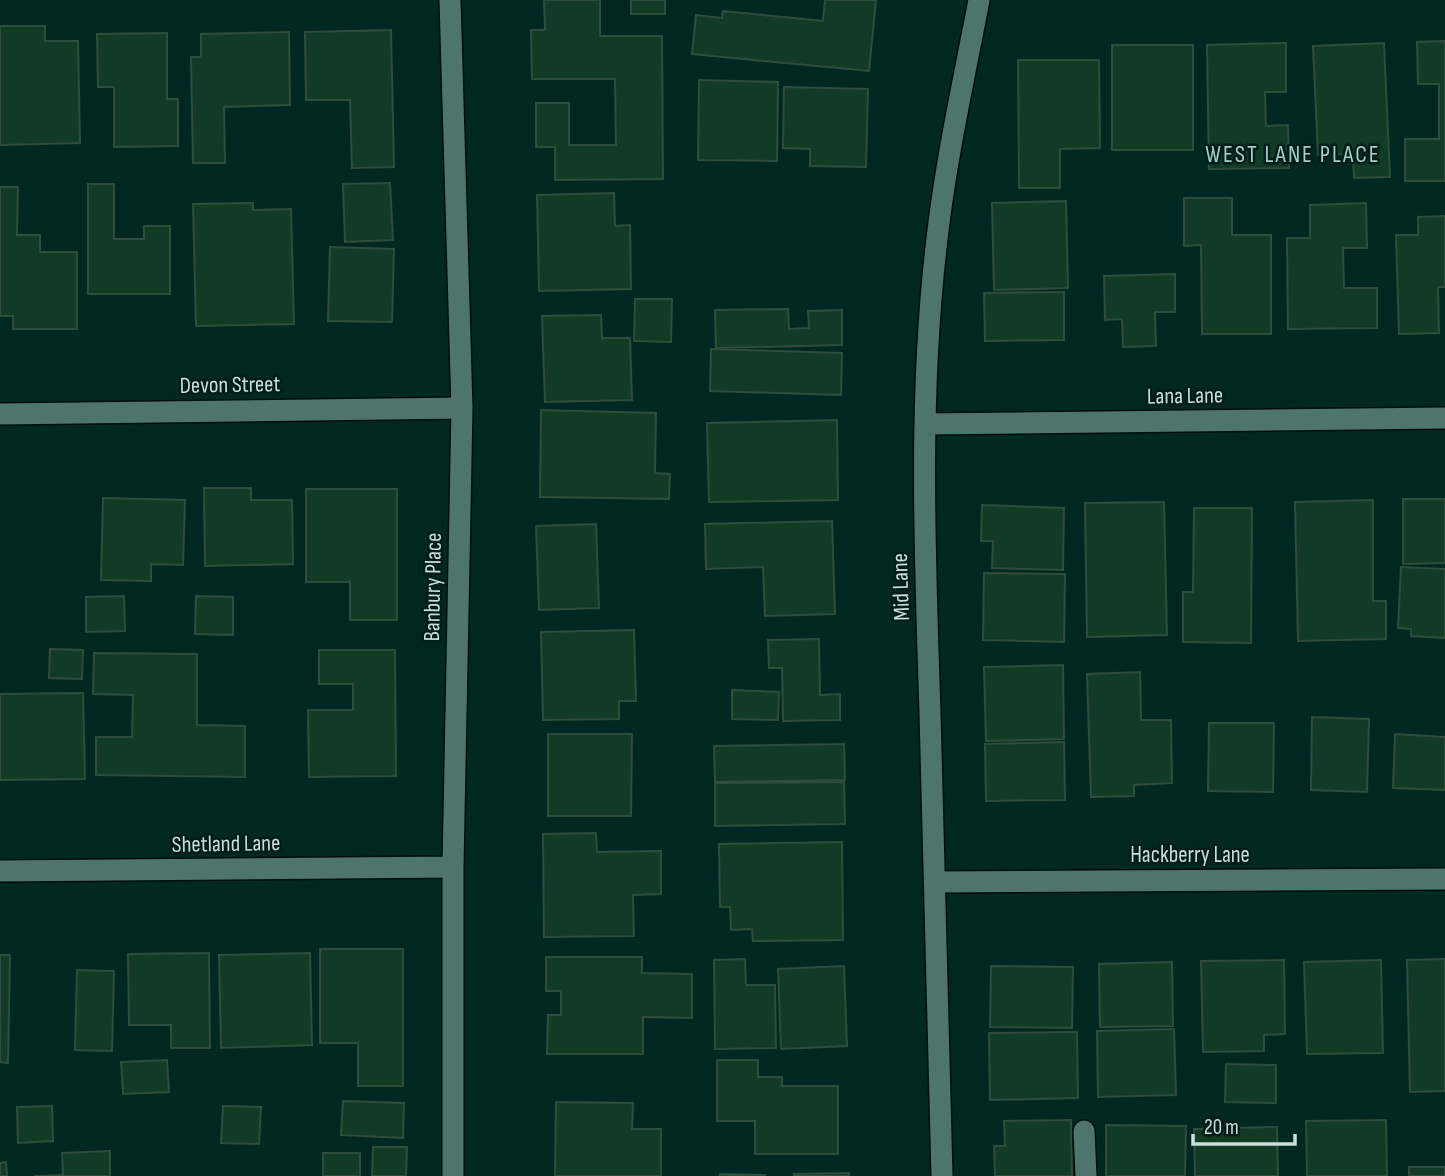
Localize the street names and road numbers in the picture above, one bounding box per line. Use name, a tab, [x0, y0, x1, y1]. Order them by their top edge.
street label: Devon Street	[179, 370, 281, 400]
street label: Lana Lane	[1147, 381, 1223, 411]
street label: Banbury Place	[418, 532, 448, 642]
street label: Mid Lane	[886, 553, 916, 621]
street label: Shetland Lane	[172, 829, 281, 859]
street label: Hackberry Lane	[1130, 841, 1250, 869]

